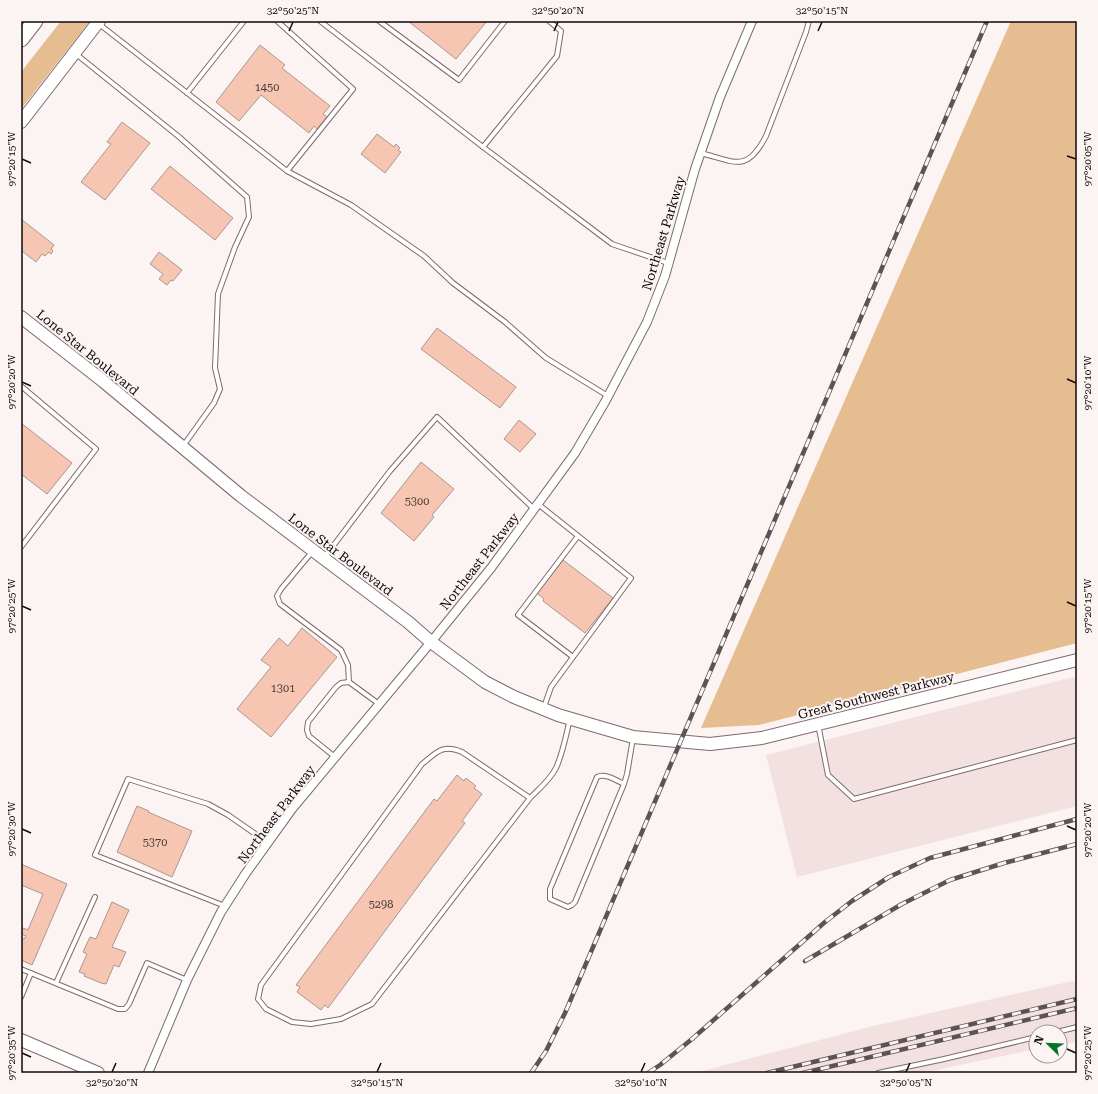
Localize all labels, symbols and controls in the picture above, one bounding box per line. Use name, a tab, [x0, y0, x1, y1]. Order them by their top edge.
text: 32°50'25"N	[267, 5, 319, 16]
text: 32°50'20"N	[532, 5, 584, 16]
text: 32°50'15"N	[796, 5, 848, 16]
house number: 1450	[255, 81, 279, 94]
text: 97°20'15"W	[6, 131, 17, 186]
text: 97°20'05"W	[1082, 131, 1093, 186]
street label: Northeast Parkway	[639, 174, 688, 292]
street label: Lone Star Boulevard	[34, 307, 142, 399]
text: 97°20'20"W	[6, 354, 17, 409]
text: 97°20'10"W	[1082, 355, 1093, 410]
house number: 5300	[405, 495, 429, 508]
street label: Lone Star Boulevard	[285, 510, 397, 599]
street label: Northeast Parkway	[437, 510, 522, 613]
text: 97°20'25"W	[6, 578, 17, 633]
text: 97°20'15"W	[1082, 578, 1093, 633]
street label: Great Southwest Parkway	[796, 669, 956, 722]
house number: 1301	[271, 682, 295, 695]
street label: Northeast Parkway	[235, 762, 318, 866]
text: 97°20'30"W	[6, 801, 17, 856]
text: 97°20'20"W	[1082, 802, 1093, 857]
house number: 5370	[143, 836, 167, 849]
house number: 5298	[369, 898, 393, 911]
north arrow	[1028, 1024, 1068, 1064]
text: 97°20'35"W	[6, 1025, 17, 1080]
text: 97°20'25"W	[1082, 1025, 1093, 1080]
text: N	[1032, 1033, 1047, 1047]
text: 32°50'20"N	[86, 1077, 138, 1088]
text: 32°50'15"N	[351, 1077, 403, 1088]
text: 32°50'10"N	[615, 1077, 667, 1088]
text: 32°50'05"N	[880, 1077, 932, 1088]

